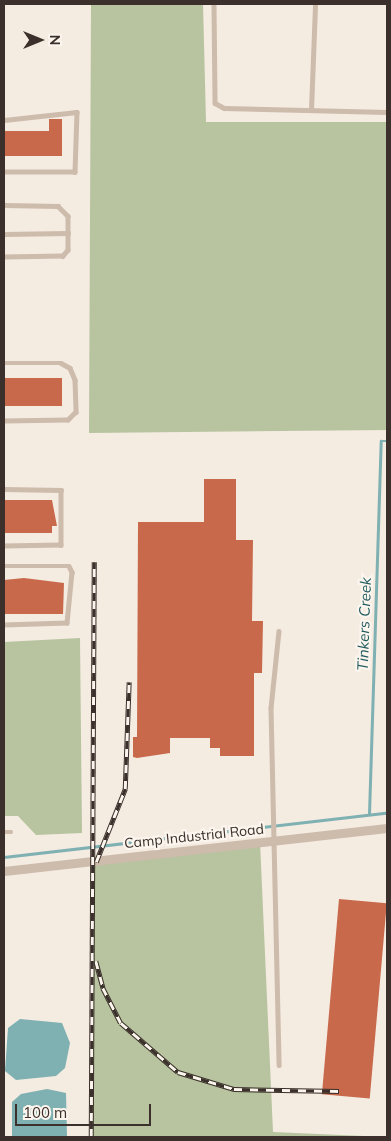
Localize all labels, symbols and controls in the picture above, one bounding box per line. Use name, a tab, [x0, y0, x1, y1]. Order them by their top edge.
north arrow	[15, 15, 65, 65]
text: N	[46, 35, 64, 45]
water label: Tinkers Creek	[353, 577, 375, 671]
street label: Camp Industrial Road	[123, 820, 265, 852]
scale bar	[18, 1094, 154, 1126]
text: 100 m	[23, 1103, 67, 1122]

